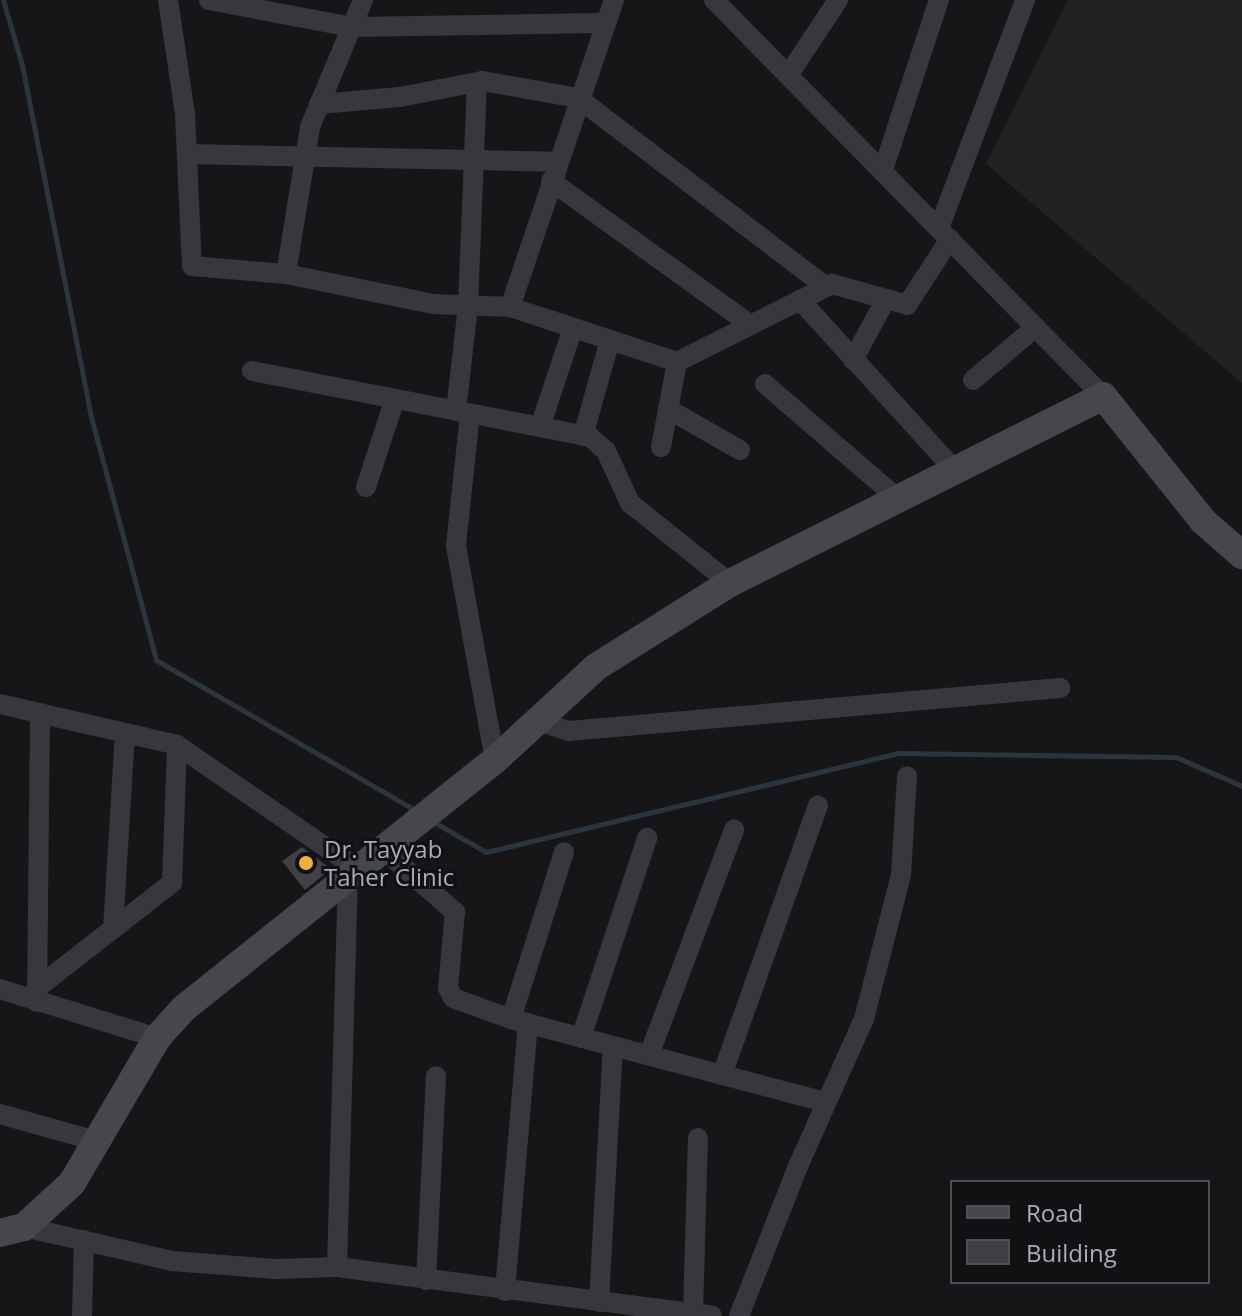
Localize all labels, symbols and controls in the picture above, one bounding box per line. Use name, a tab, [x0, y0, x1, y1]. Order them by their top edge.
place label: Dr. Tayyab Taher Clinic	[324, 835, 454, 891]
marker: Dr. Tayyab Taher Clinic	[295, 852, 317, 874]
legend	[950, 1180, 1210, 1284]
text: Road	[1026, 1196, 1083, 1229]
text: Building	[1026, 1236, 1117, 1269]

